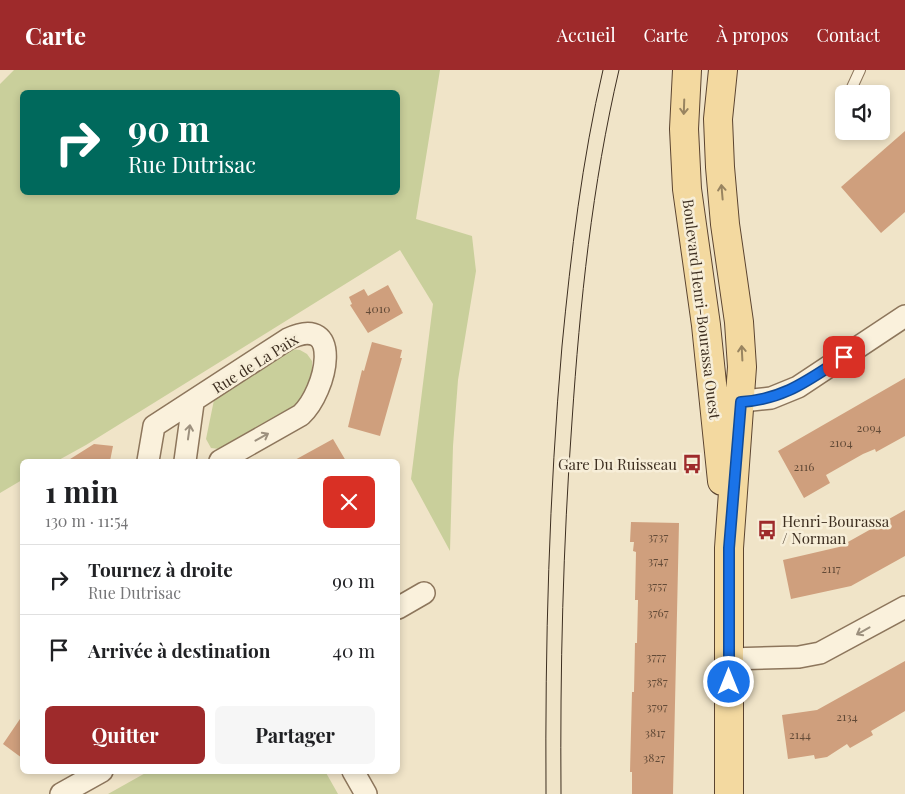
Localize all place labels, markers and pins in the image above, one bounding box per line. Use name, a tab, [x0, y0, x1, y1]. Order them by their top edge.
pin	[823, 336, 865, 378]
bus stop icon: Gare Du Ruisseau	[681, 453, 703, 475]
place label: Gare Du Ruisseau	[558, 454, 677, 474]
place label: Henri-Bourassa / Norman	[782, 511, 890, 548]
bus stop icon: Henri-Bourassa / Norman	[756, 519, 778, 541]

